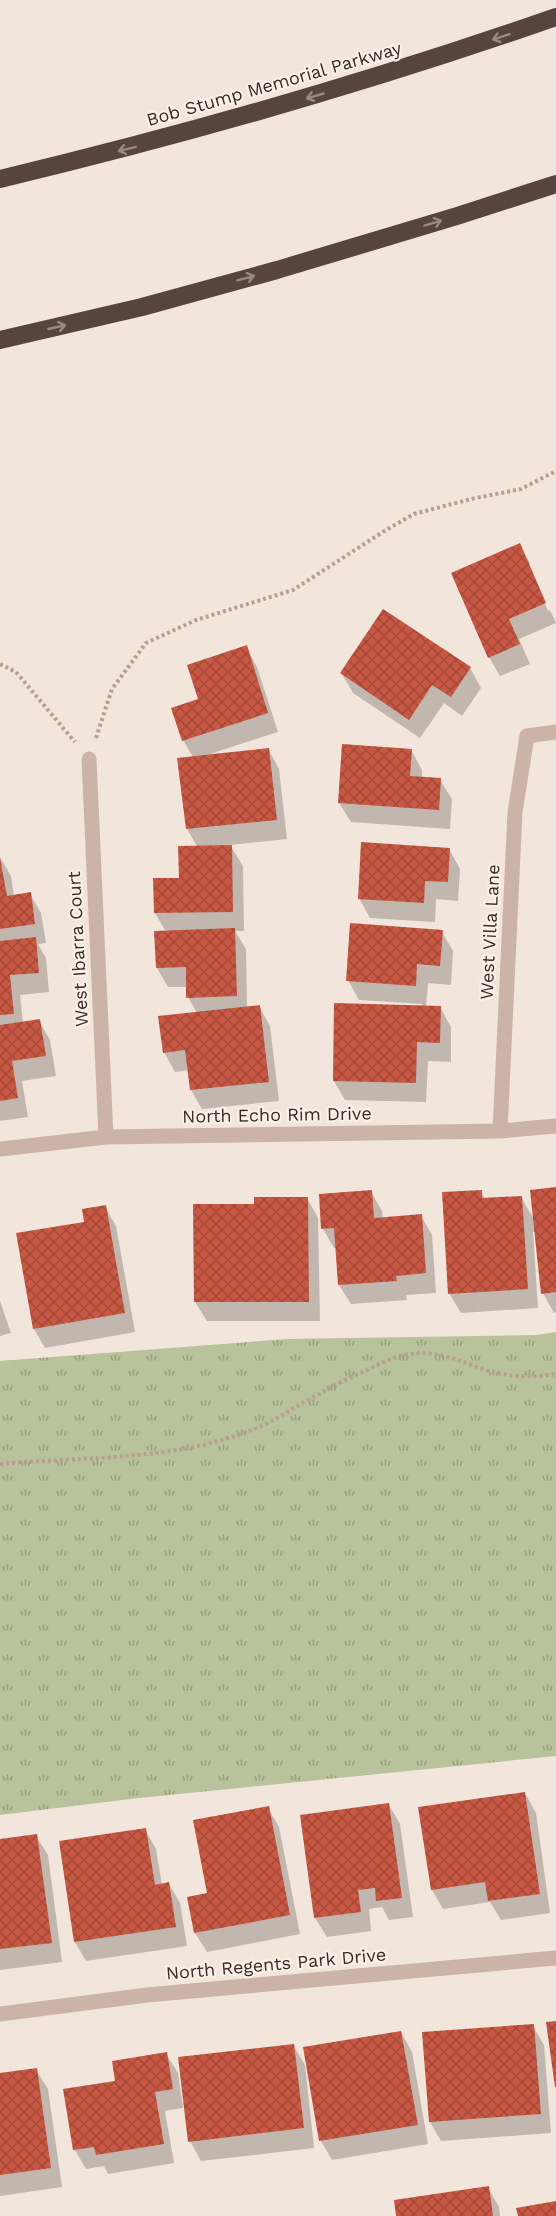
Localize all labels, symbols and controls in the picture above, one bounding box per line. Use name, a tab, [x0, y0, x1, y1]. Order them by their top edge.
one-way arrow	[492, 32, 511, 43]
street label: Bob Stump Memorial Parkway	[144, 37, 404, 130]
one-way arrow	[306, 91, 325, 102]
one-way arrow	[118, 143, 137, 155]
one-way arrow	[423, 217, 442, 228]
one-way arrow	[236, 272, 255, 284]
one-way arrow	[47, 320, 66, 332]
street label: West Villa Lane	[475, 864, 504, 1000]
street label: West Ibarra Court	[63, 870, 92, 1027]
street label: North Echo Rim Drive	[182, 1102, 372, 1127]
street label: North Regents Park Drive	[165, 1943, 387, 1984]

